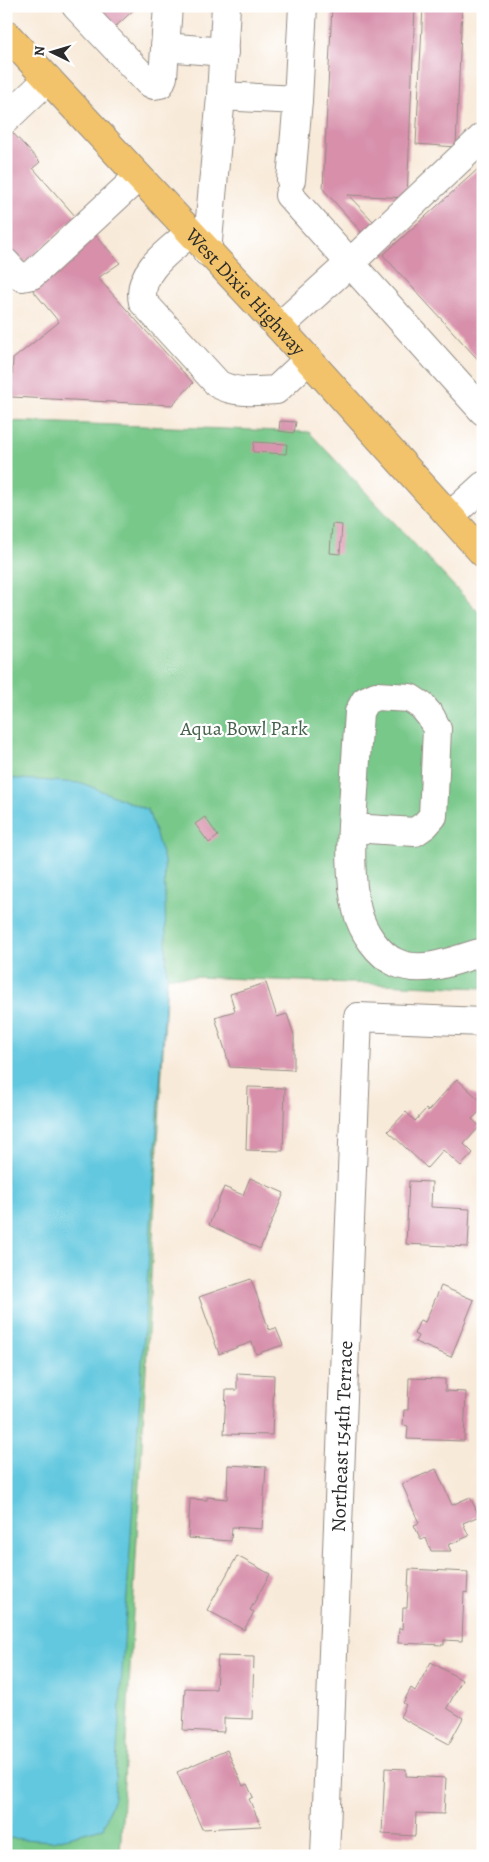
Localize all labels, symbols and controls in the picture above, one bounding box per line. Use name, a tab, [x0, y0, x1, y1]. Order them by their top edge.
north arrow	[28, 28, 78, 78]
text: N	[30, 45, 49, 57]
street label: West Dixie Highway	[179, 221, 313, 362]
park label: Aqua Bowl Park	[179, 715, 308, 742]
street label: Northeast 154th Terrace	[324, 1340, 359, 1533]

